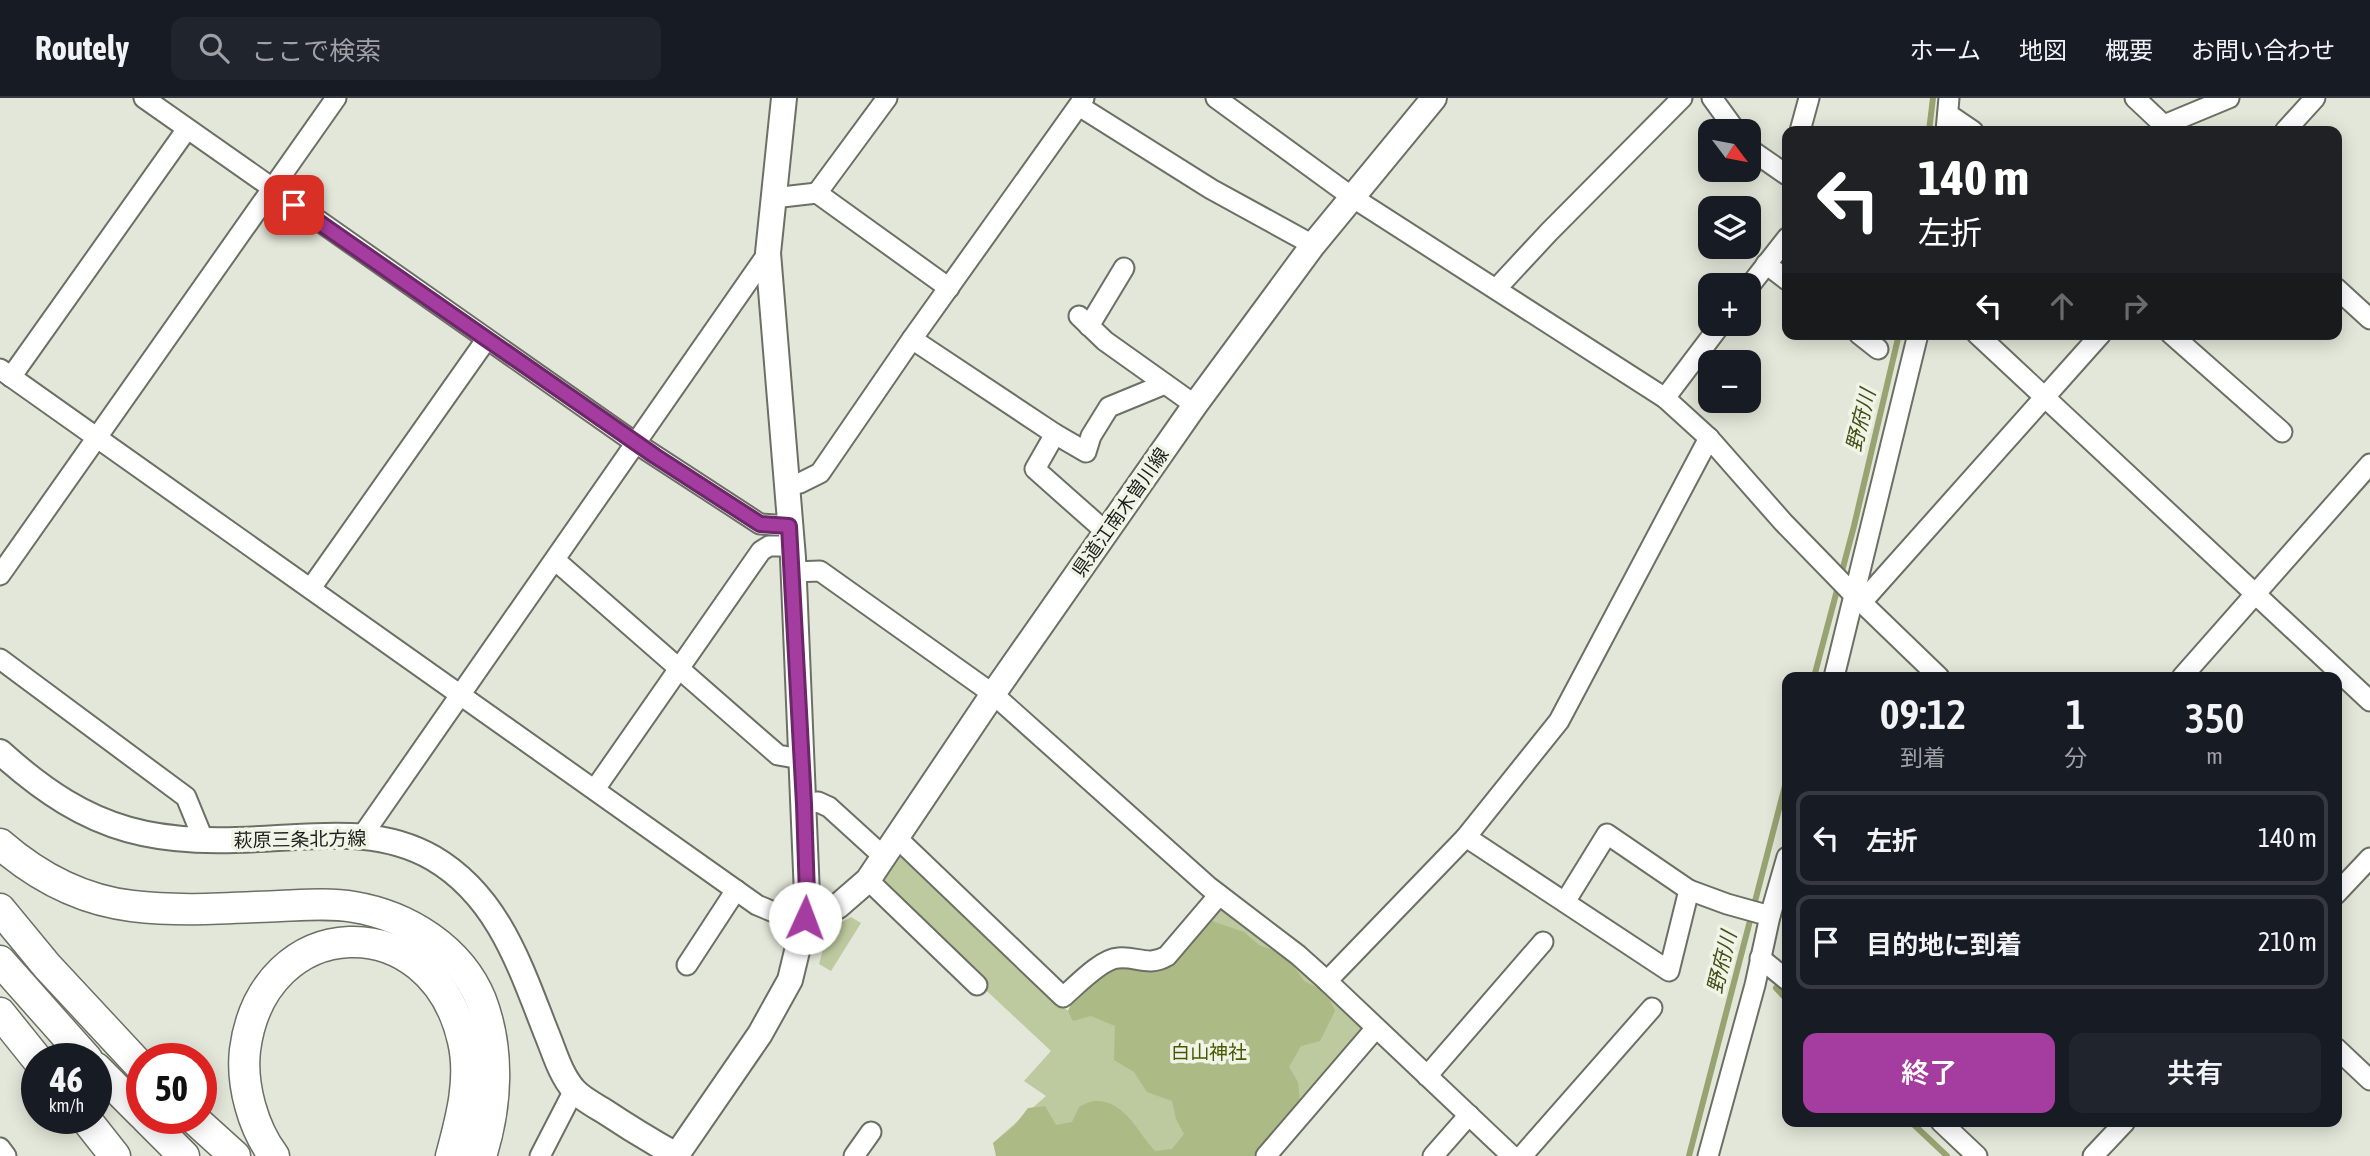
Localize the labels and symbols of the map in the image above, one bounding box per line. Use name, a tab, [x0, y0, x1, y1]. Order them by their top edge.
north arrow	[1698, 119, 1760, 182]
pin	[264, 175, 324, 235]
water label: 野府川	[1841, 385, 1880, 453]
street label: 県道江南木曽川線	[1067, 443, 1173, 581]
street label: 萩原三条北方線	[233, 827, 367, 851]
position arrow	[768, 881, 842, 955]
water label: 野府川	[1702, 927, 1741, 995]
park label: 白山神社	[1171, 1041, 1247, 1063]
speed limit sign: 50	[126, 1043, 217, 1134]

